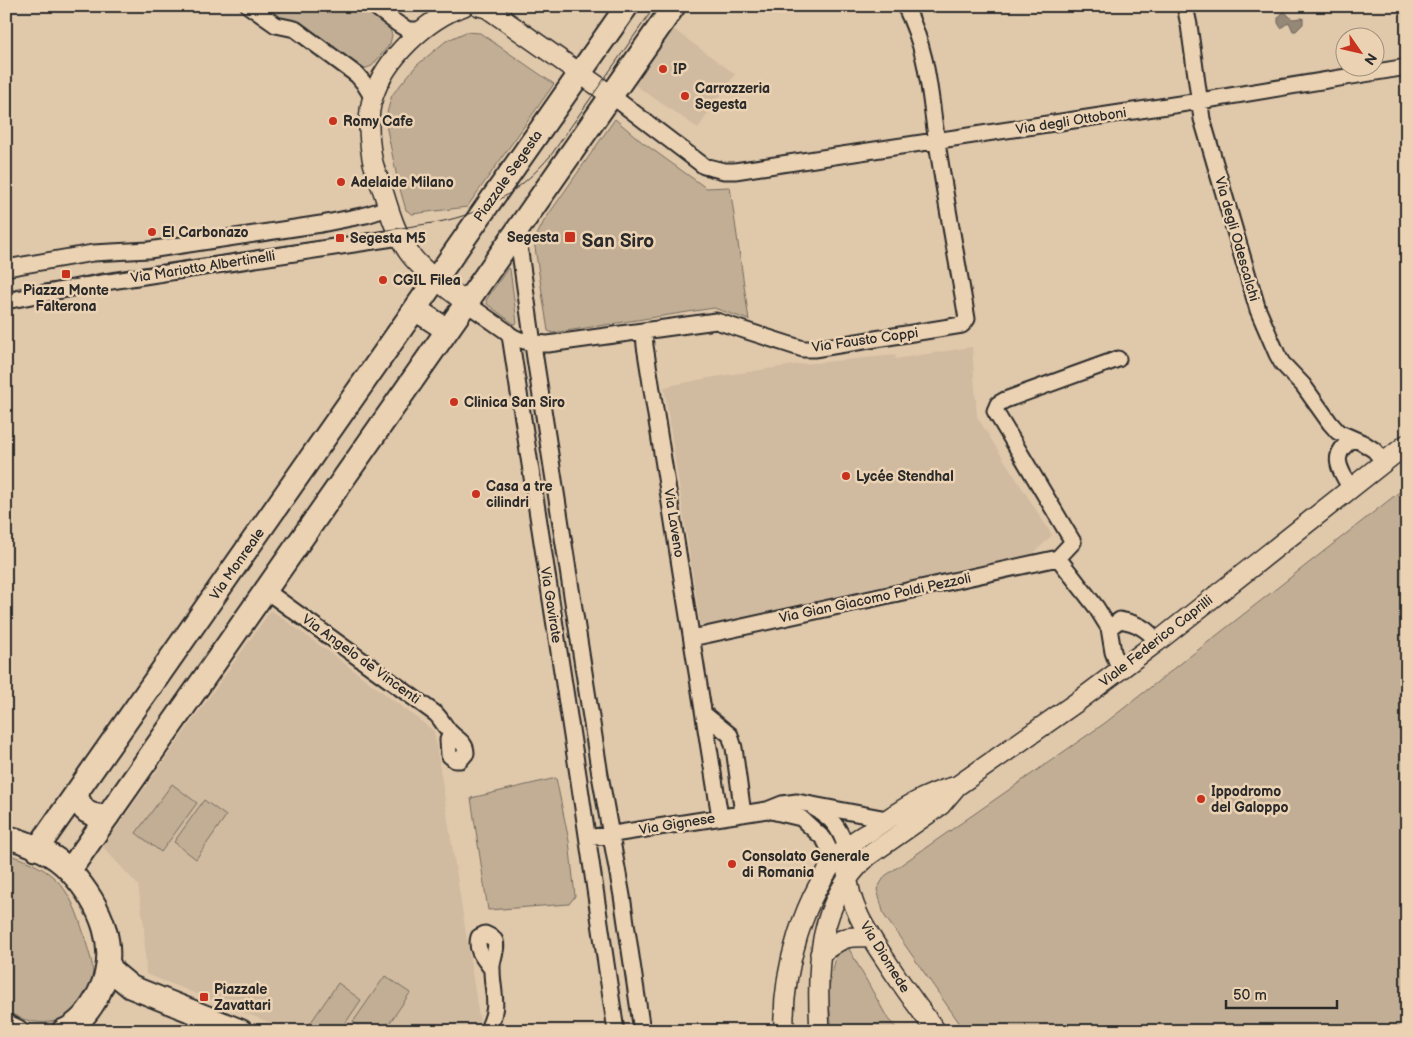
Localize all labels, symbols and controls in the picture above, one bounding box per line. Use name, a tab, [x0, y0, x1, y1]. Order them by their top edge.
north arrow	[1336, 28, 1386, 78]
text: N	[1360, 50, 1380, 68]
place label: IP	[673, 61, 687, 78]
marker: IP	[657, 63, 669, 75]
place label: Carrozzeria Segesta	[695, 80, 770, 113]
marker: Carrozzeria Segesta	[679, 90, 691, 102]
street label: Via degli Ottoboni	[1014, 104, 1128, 138]
place label: Romy Cafe	[343, 113, 413, 130]
marker: Romy Cafe	[327, 115, 339, 127]
street label: Piazzale Segesta	[470, 127, 546, 225]
place label: Adelaide Milano	[350, 174, 454, 191]
street label: Via degli Odescalchi	[1211, 175, 1263, 303]
marker: Adelaide Milano	[335, 176, 347, 188]
place label: El Carbonazo	[162, 224, 249, 241]
marker: El Carbonazo	[146, 226, 158, 238]
place label: Segesta	[507, 229, 559, 246]
place label: Segesta M5	[350, 230, 426, 247]
marker: Segesta	[563, 230, 577, 244]
district label: San Siro	[582, 230, 654, 253]
marker: Segesta M5	[334, 232, 346, 244]
street label: Via Mariotto Albertinelli	[130, 247, 276, 287]
marker: Piazza Monte Falterona	[60, 268, 72, 280]
place label: CGIL Filea	[393, 272, 461, 289]
marker: CGIL Filea	[377, 274, 389, 286]
place label: Piazza Monte Falterona	[23, 282, 109, 315]
street label: Via Fausto Coppi	[811, 324, 919, 356]
place label: Clinica San Siro	[464, 394, 565, 411]
marker: Clinica San Siro	[448, 396, 460, 408]
place label: Lycée Stendhal	[856, 468, 954, 485]
marker: Lycée Stendhal	[840, 470, 852, 482]
place label: Casa a tre cilindri	[486, 478, 552, 511]
street label: Via Laveno	[660, 487, 688, 559]
marker: Casa a tre cilindri	[470, 488, 482, 500]
street label: Via Monreale	[206, 525, 268, 603]
street label: Via Gavirate	[537, 566, 565, 644]
street label: Via Gian Giacomo Poldi Pezzoli	[777, 569, 973, 627]
street label: Viale Federico Caprilli	[1096, 592, 1216, 690]
street label: Via Angelo de Vincenti	[299, 610, 423, 708]
place label: Ippodromo del Galoppo	[1211, 783, 1288, 816]
marker: Ippodromo del Galoppo	[1195, 793, 1207, 805]
street label: Via Gignese	[638, 810, 716, 838]
place label: Consolato Generale di Romania	[742, 848, 869, 881]
marker: Consolato Generale di Romania	[726, 858, 738, 870]
street label: Via Diomede	[856, 918, 914, 996]
scale bar	[1226, 977, 1337, 1009]
place label: Piazzale Zavattari	[214, 981, 271, 1014]
text: 50 m	[1233, 986, 1267, 1005]
marker: Piazzale Zavattari	[198, 991, 210, 1003]

